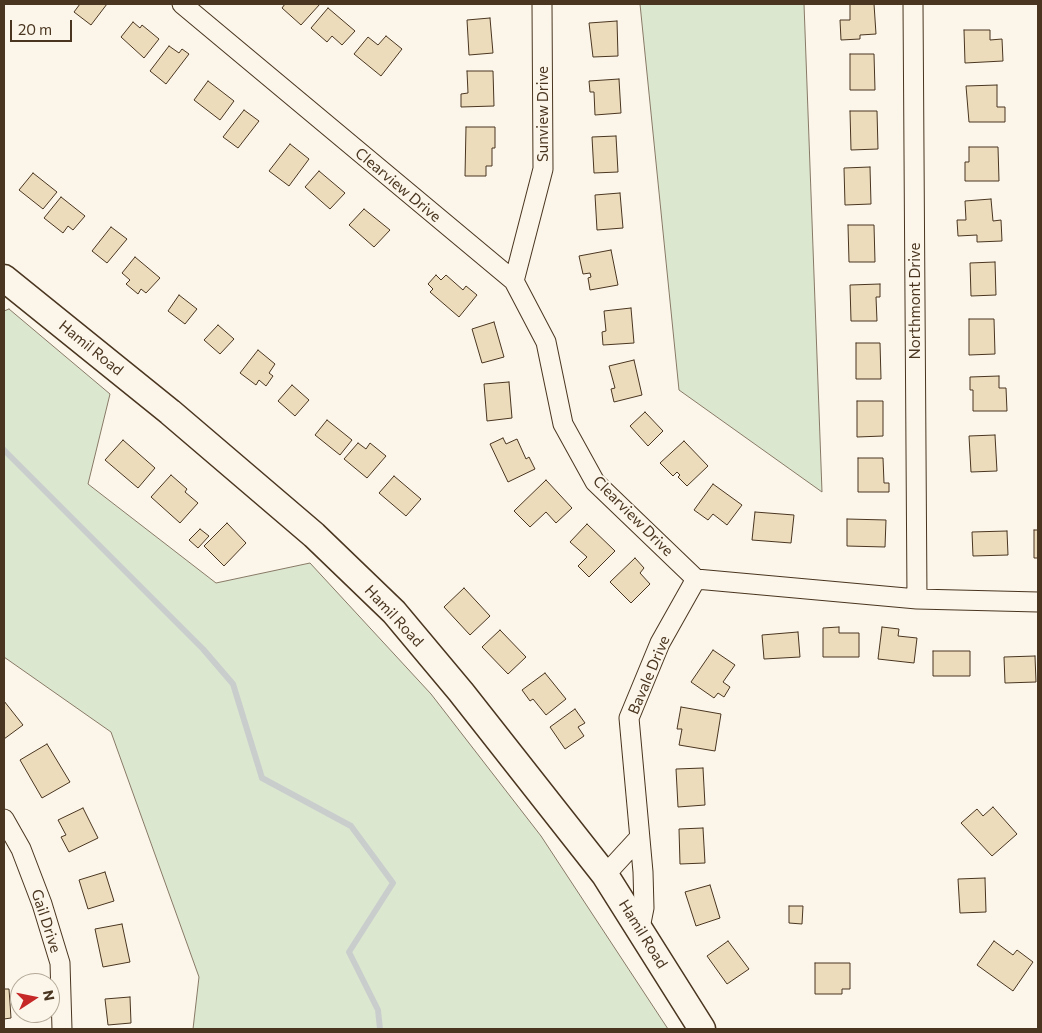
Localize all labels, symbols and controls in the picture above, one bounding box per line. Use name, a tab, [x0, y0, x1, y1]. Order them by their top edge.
scale bar	[12, 10, 75, 42]
text: 20 m	[18, 20, 52, 38]
street label: Sunview Drive	[534, 66, 552, 162]
street label: Clearview Drive	[352, 144, 444, 226]
street label: Northmont Drive	[906, 243, 924, 359]
street label: Hamil Road	[55, 317, 127, 379]
street label: Clearview Drive	[589, 472, 677, 560]
street label: Hamil Road	[361, 581, 427, 651]
street label: Bavale Drive	[624, 633, 674, 717]
street label: Gail Drive	[27, 887, 65, 955]
street label: Hamil Road	[615, 896, 671, 972]
north arrow	[10, 973, 60, 1023]
text: N	[40, 988, 59, 1002]

